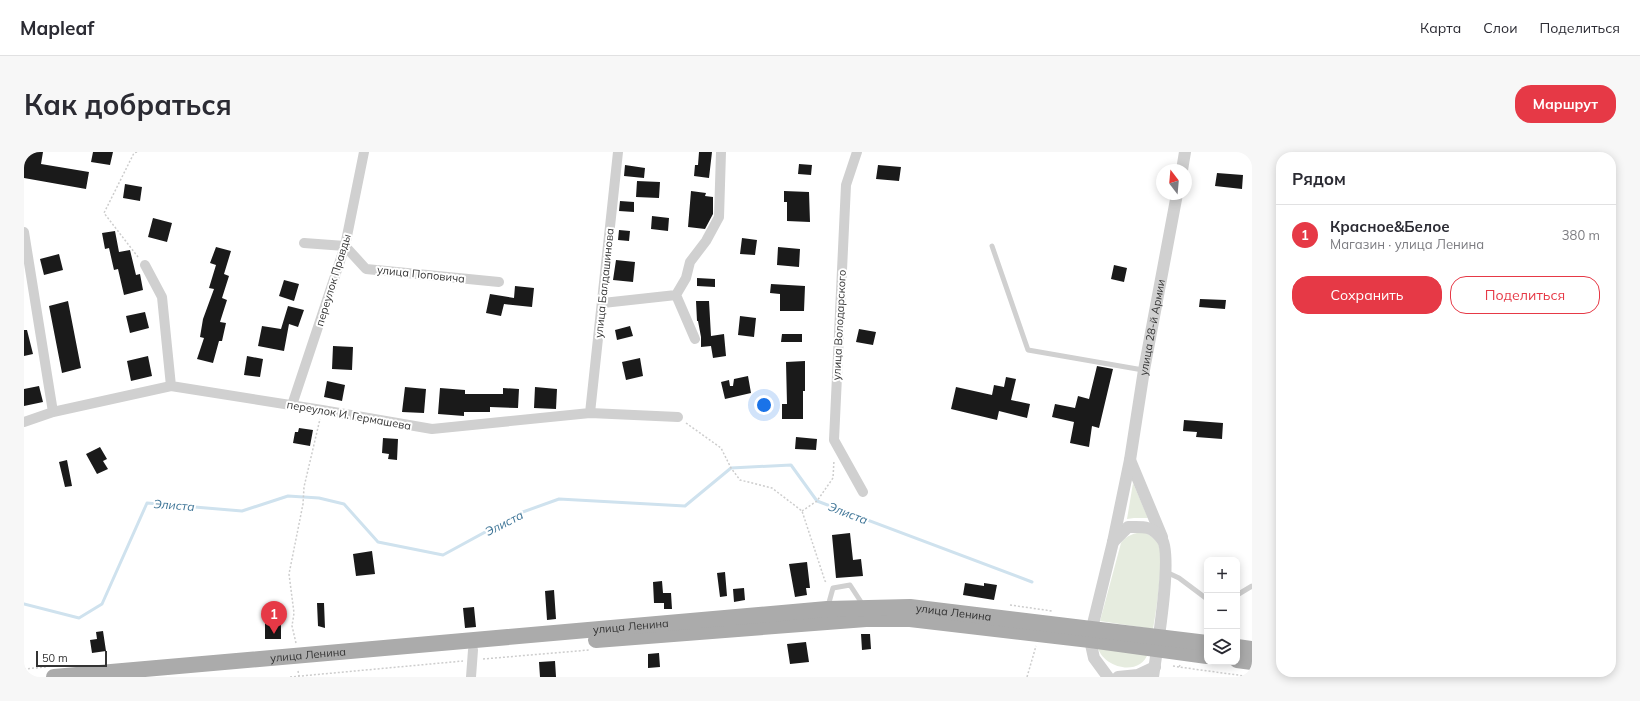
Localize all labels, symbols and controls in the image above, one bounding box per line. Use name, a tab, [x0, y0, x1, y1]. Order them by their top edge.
text: Mapleaf	[20, 16, 94, 40]
text: Карта	[1420, 19, 1461, 37]
text: Слои	[1483, 19, 1518, 37]
text: Поделиться	[1540, 19, 1620, 37]
button: Маршрут	[1515, 85, 1616, 123]
text: Как добраться	[24, 87, 232, 122]
north arrow	[1156, 164, 1192, 200]
text: Рядом	[1292, 168, 1346, 189]
text: Красное&Белое	[1330, 217, 1450, 236]
street label: улица Балдашинова	[591, 227, 617, 339]
text: 1	[1301, 227, 1309, 243]
text: 380 m	[1562, 227, 1600, 243]
street label: переулок Правды	[312, 232, 354, 328]
text: Магазин · улица Ленина	[1330, 236, 1484, 252]
street label: улица Поповича	[376, 262, 466, 286]
street label: улица Володарского	[829, 269, 849, 381]
button: Сохранить	[1292, 276, 1442, 314]
button: Поделиться	[1450, 276, 1600, 314]
street label: улица 28-й Армии	[1136, 278, 1168, 376]
your location	[754, 395, 774, 415]
street label: переулок И. Гермашева	[286, 397, 412, 433]
water label: Элиста	[153, 496, 195, 514]
water label: Элиста	[826, 499, 870, 527]
water label: Элиста	[482, 507, 526, 539]
map controls	[1204, 557, 1240, 665]
button: +	[1204, 557, 1240, 593]
button: −	[1204, 593, 1240, 629]
pin: 1	[261, 601, 287, 634]
street label: улица Ленина	[915, 601, 992, 624]
street label: улица Ленина	[592, 616, 669, 637]
button: layers	[1204, 629, 1240, 665]
street label: улица Ленина	[270, 644, 346, 665]
scale bar	[36, 649, 107, 668]
text: 50 m	[42, 651, 68, 665]

